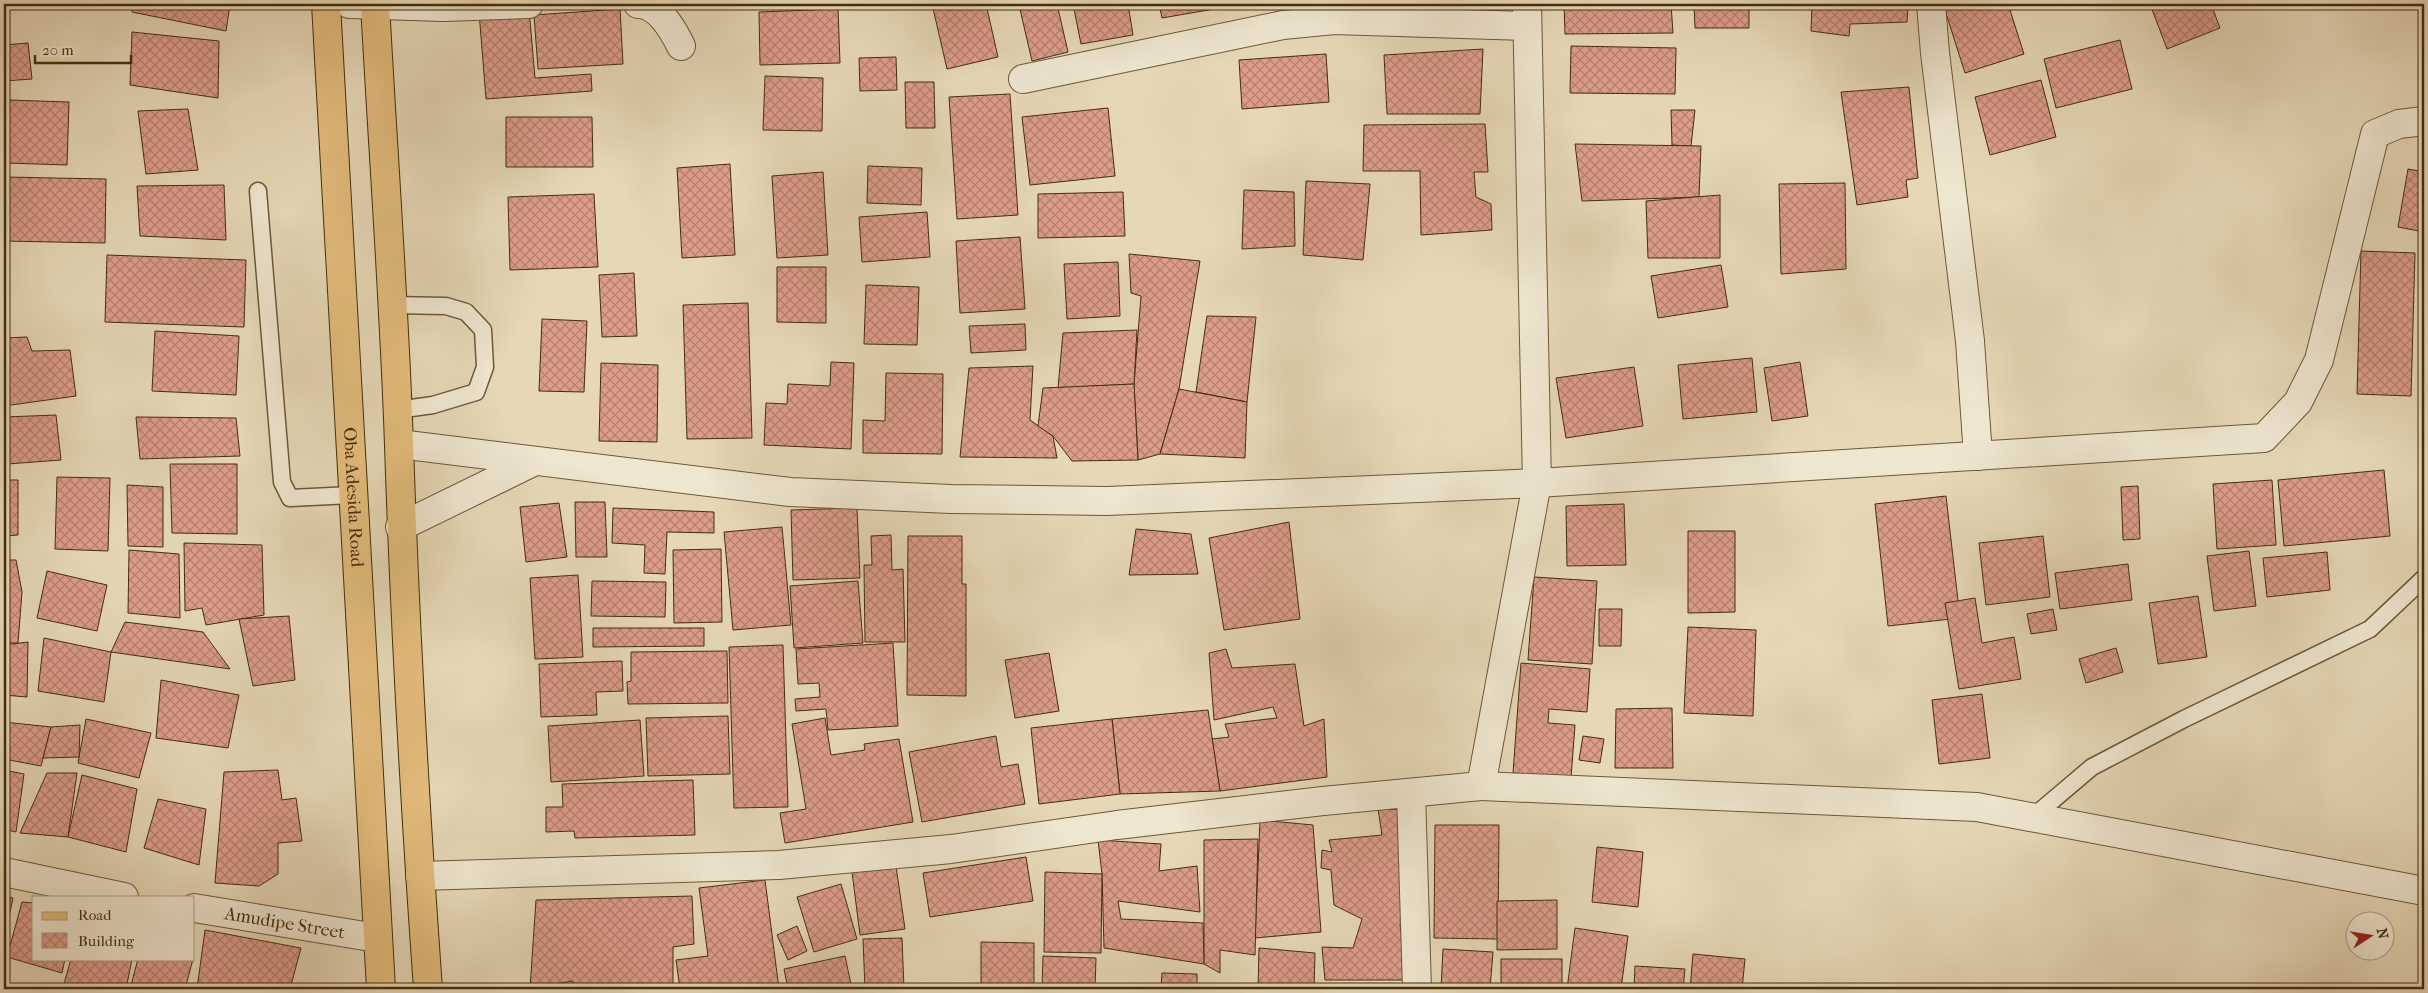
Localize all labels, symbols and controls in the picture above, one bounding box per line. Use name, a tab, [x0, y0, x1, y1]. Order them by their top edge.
scale bar	[35, 32, 131, 64]
text: 20 m	[42, 41, 74, 59]
street label: Oba Adesida Road	[339, 427, 368, 568]
legend	[32, 896, 195, 960]
street label: Amudipe Street	[222, 903, 347, 943]
text: Road	[78, 906, 112, 924]
north arrow	[2346, 910, 2396, 960]
text: N	[2373, 926, 2392, 941]
text: Building	[78, 932, 135, 950]

